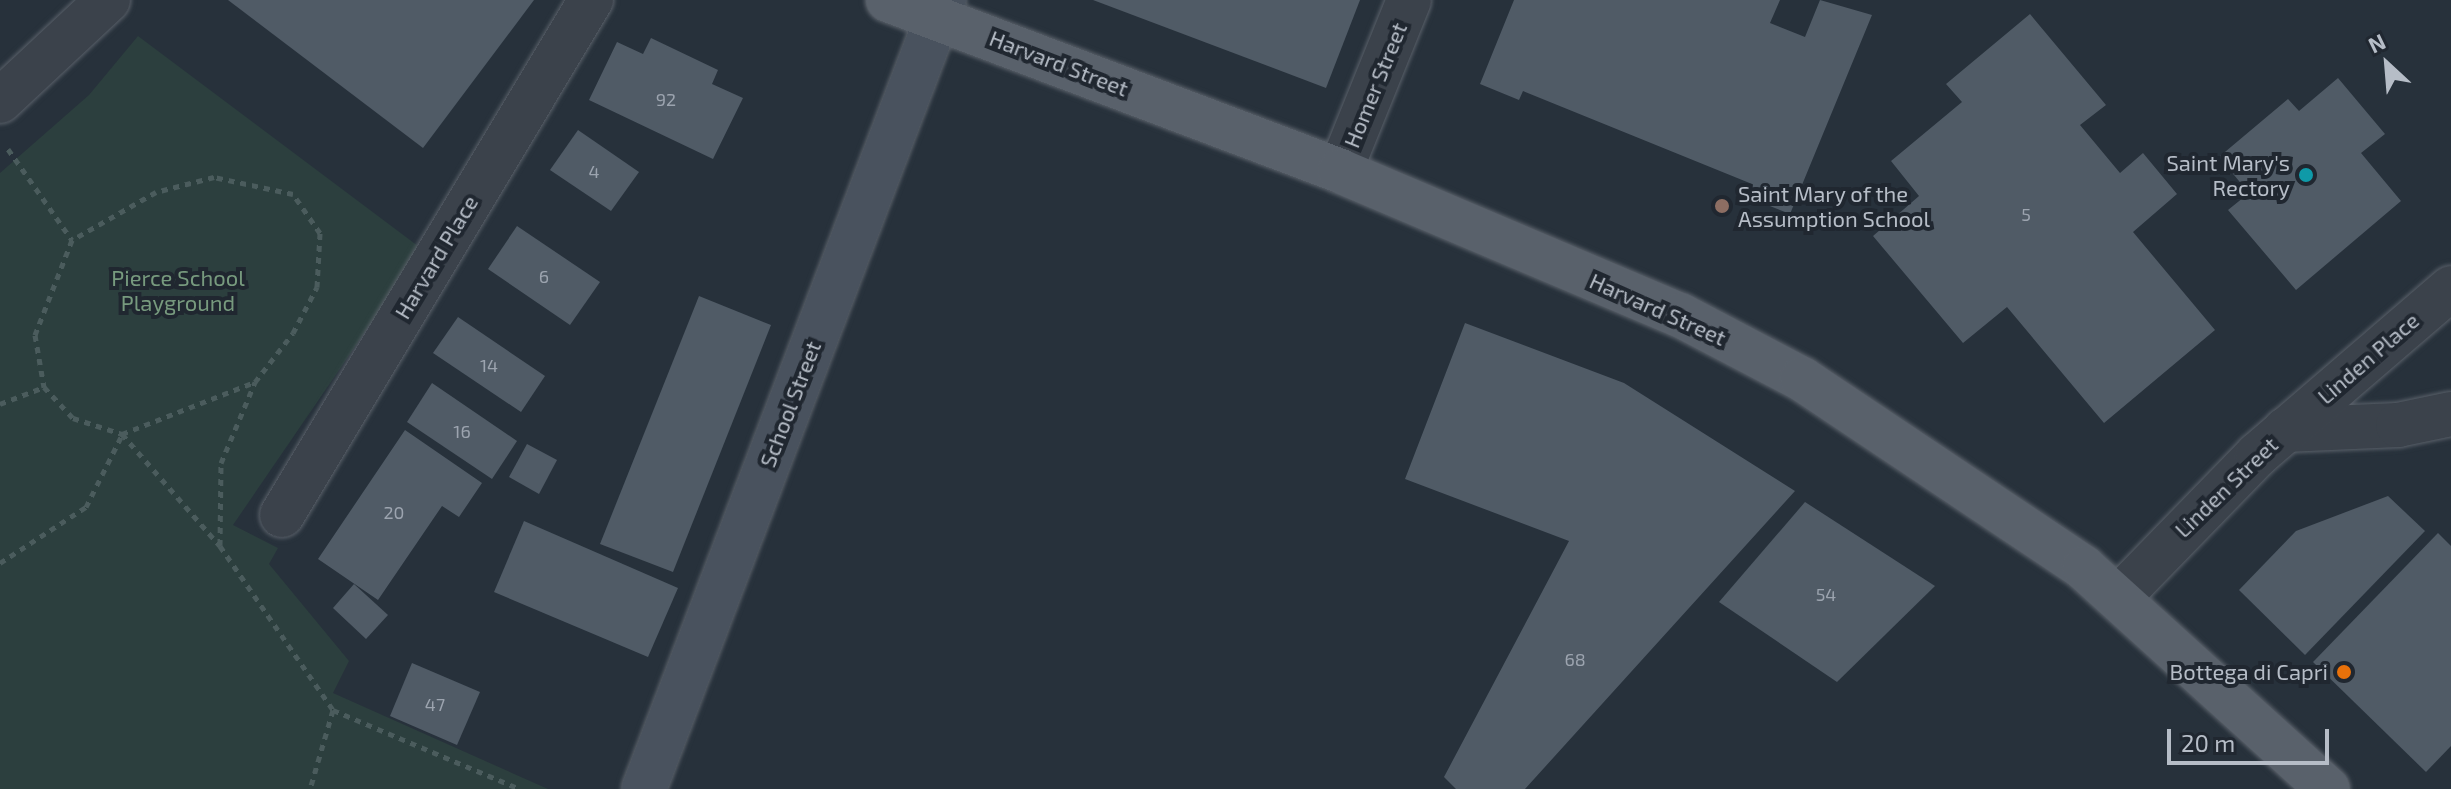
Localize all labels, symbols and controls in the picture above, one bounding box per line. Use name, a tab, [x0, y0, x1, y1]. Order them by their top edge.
street label: Homer Street	[1338, 18, 1412, 152]
street label: Harvard Street	[986, 24, 1132, 102]
north arrow	[2347, 24, 2427, 104]
text: N	[2364, 27, 2389, 58]
house number: 92	[656, 88, 676, 110]
place label: Saint Mary's Rectory	[2166, 149, 2290, 200]
house number: 4	[588, 160, 600, 182]
marker: Saint Mary's Rectory	[2297, 166, 2315, 184]
place label: Saint Mary of the Assumption School	[1738, 180, 1930, 232]
street label: Harvard Place	[389, 190, 483, 324]
marker: Saint Mary of the Assumption School	[1713, 197, 1731, 215]
house number: 5	[2021, 203, 2031, 225]
park label: Pierce School Playground	[111, 264, 245, 316]
house number: 6	[539, 265, 549, 287]
street label: Harvard Street	[1586, 267, 1730, 351]
street label: Linden Place	[2312, 307, 2424, 409]
street label: School Street	[754, 337, 826, 471]
house number: 14	[480, 354, 498, 376]
house number: 16	[453, 420, 471, 442]
street label: Linden Street	[2169, 431, 2283, 543]
house number: 20	[384, 501, 404, 523]
house number: 54	[1816, 583, 1836, 605]
house number: 68	[1564, 648, 1586, 670]
place label: Bottega di Capri	[2170, 659, 2328, 685]
marker: Bottega di Capri	[2335, 663, 2353, 681]
house number: 47	[425, 693, 445, 715]
scale bar	[2171, 713, 2333, 763]
text: 20 m	[2181, 728, 2235, 757]

